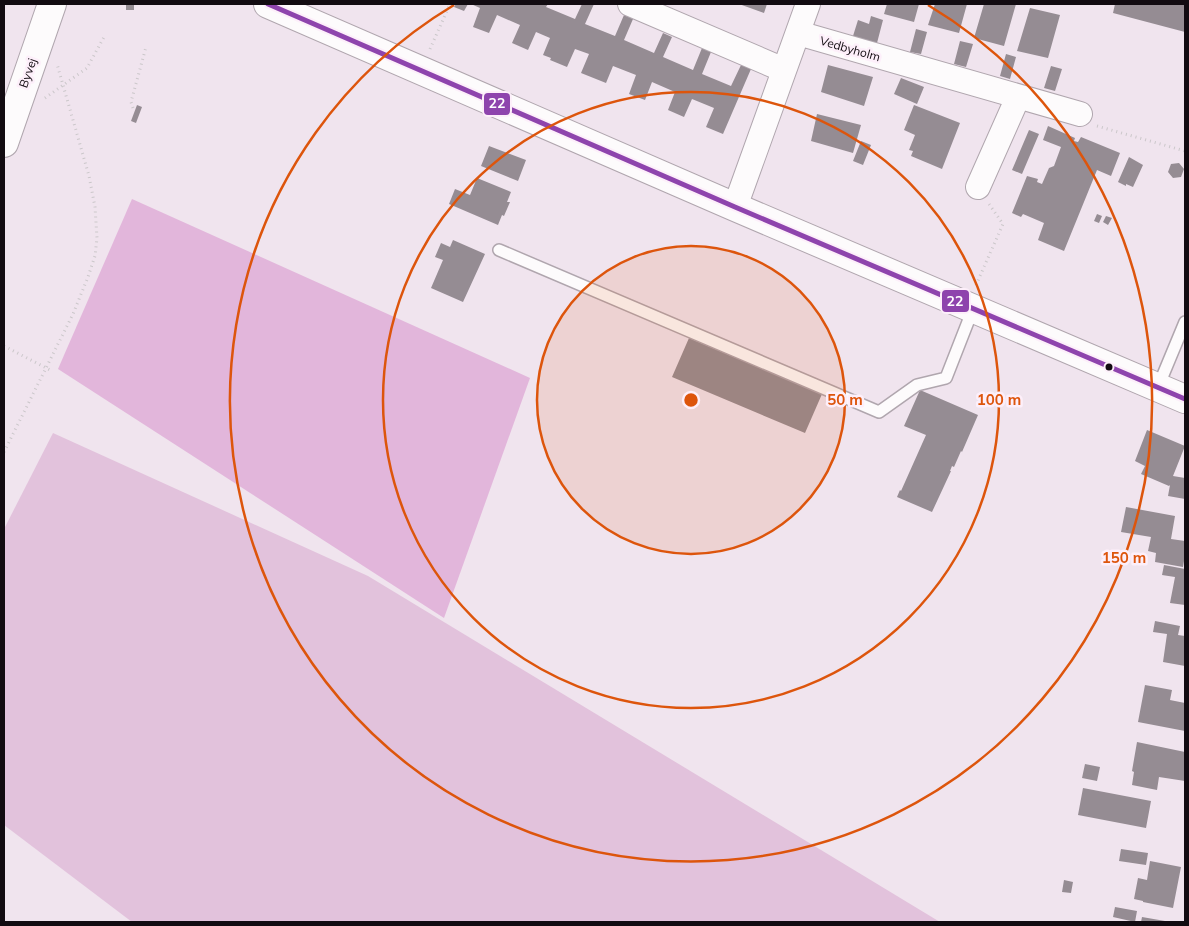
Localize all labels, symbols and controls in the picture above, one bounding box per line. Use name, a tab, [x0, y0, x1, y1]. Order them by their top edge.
street label: Vedbyholm	[818, 33, 882, 64]
street label: Byvej	[15, 56, 40, 90]
line badge: 22	[483, 92, 511, 116]
text: 22	[489, 94, 505, 112]
line badge: 22	[941, 289, 970, 313]
text: 22	[947, 292, 963, 310]
unlabelled marker	[1104, 362, 1114, 372]
text: 50 m	[827, 390, 863, 409]
text: 100 m	[977, 390, 1021, 409]
centre of rings	[682, 391, 700, 409]
text: 150 m	[1102, 548, 1146, 567]

